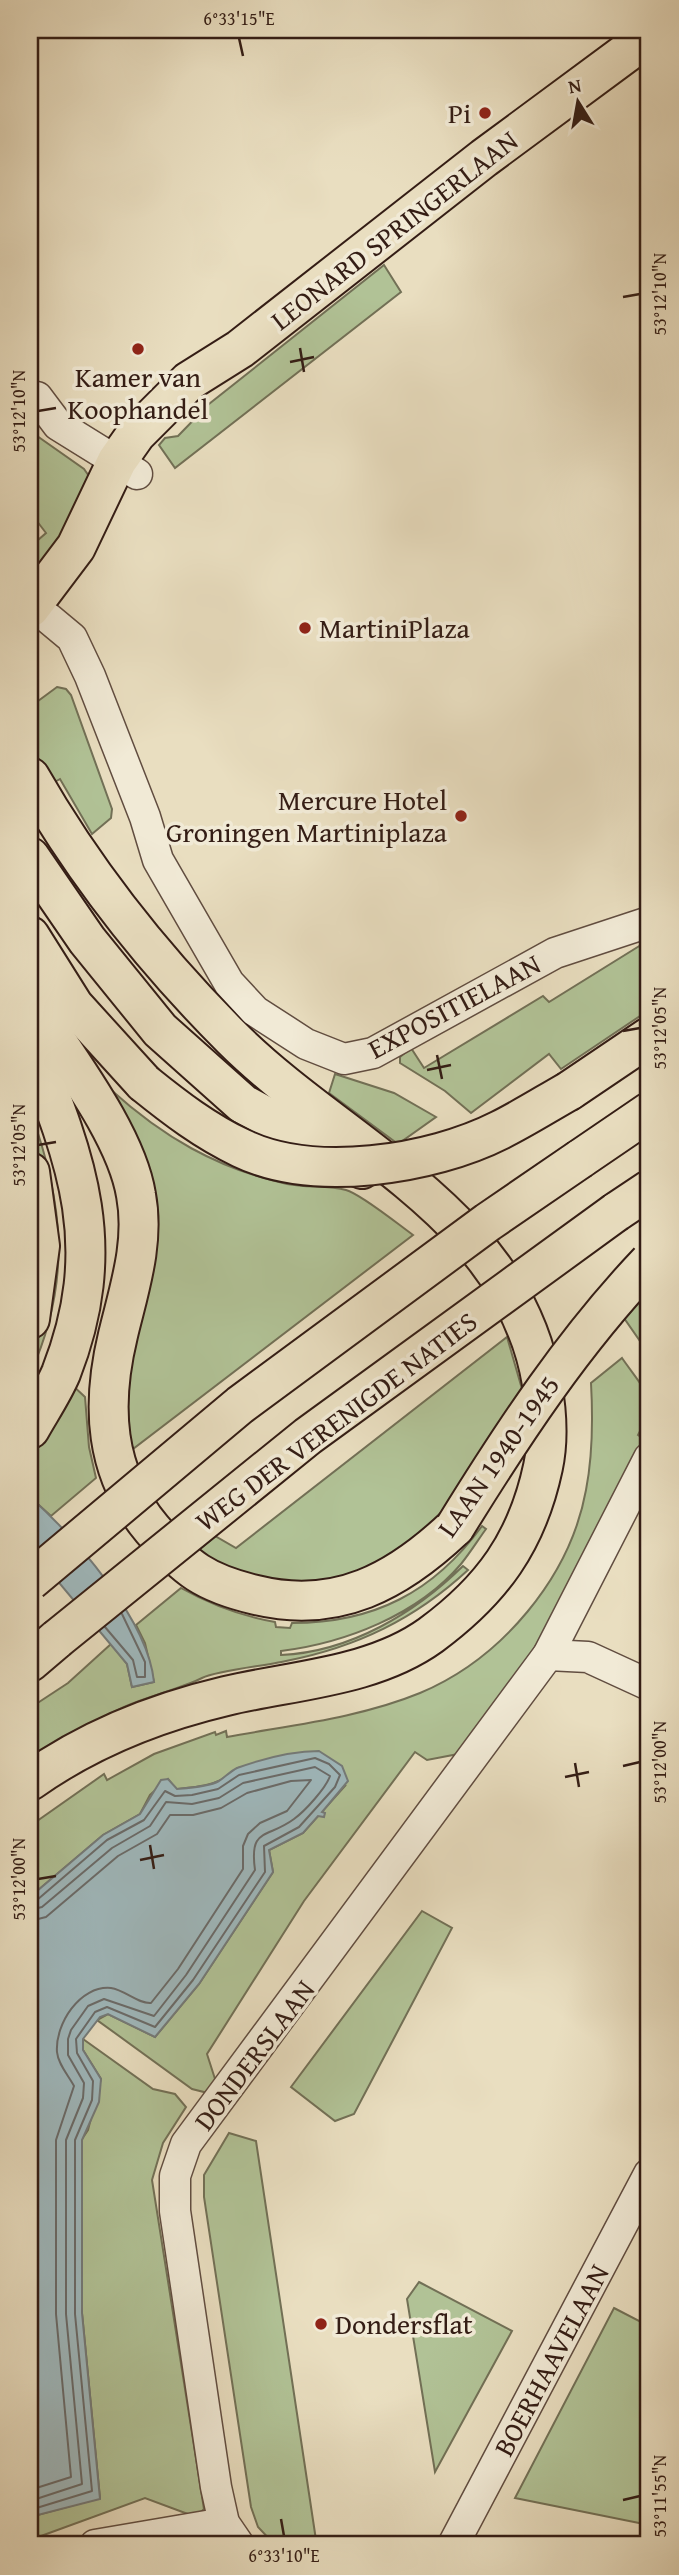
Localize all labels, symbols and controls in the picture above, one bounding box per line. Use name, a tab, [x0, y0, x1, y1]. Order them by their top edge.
text: 6°33'15"E	[203, 5, 275, 32]
north arrow	[542, 66, 612, 136]
text: N	[566, 70, 584, 100]
place label: Pi	[448, 92, 471, 133]
marker: Pi	[477, 105, 493, 121]
street label: LEONARD SPRINGERLAAN	[261, 120, 526, 339]
text: 53°12'10"N	[646, 252, 673, 335]
marker: Kamer van Koophandel	[130, 341, 146, 357]
place label: Kamer van Koophandel	[68, 356, 209, 429]
text: 53°12'10"N	[5, 369, 32, 452]
place label: MartiniPlaza	[319, 607, 470, 648]
marker: MartiniPlaza	[297, 620, 313, 636]
place label: Mercure Hotel Groningen Martiniplaza	[166, 779, 448, 852]
marker: Mercure Hotel Groningen Martiniplaza	[453, 808, 469, 824]
street label: EXPOSITIELAAN	[360, 943, 547, 1068]
text: 53°12'05"N	[646, 986, 673, 1069]
text: 53°12'05"N	[5, 1103, 32, 1186]
street label: WEG DER VERENIGDE NATIES	[186, 1301, 485, 1540]
street label: LAAN 1940-1945	[426, 1366, 569, 1545]
text: 53°12'00"N	[646, 1720, 673, 1803]
text: 53°12'00"N	[5, 1837, 32, 1920]
street label: DONDERSLAAN	[183, 1971, 324, 2139]
street label: BOERHAAVELAAN	[483, 2257, 618, 2463]
place label: Dondersflat	[335, 2303, 473, 2344]
marker: Dondersflat	[313, 2316, 329, 2332]
text: 53°11'55"N	[646, 2454, 673, 2537]
text: 6°33'10"E	[248, 2542, 320, 2569]

